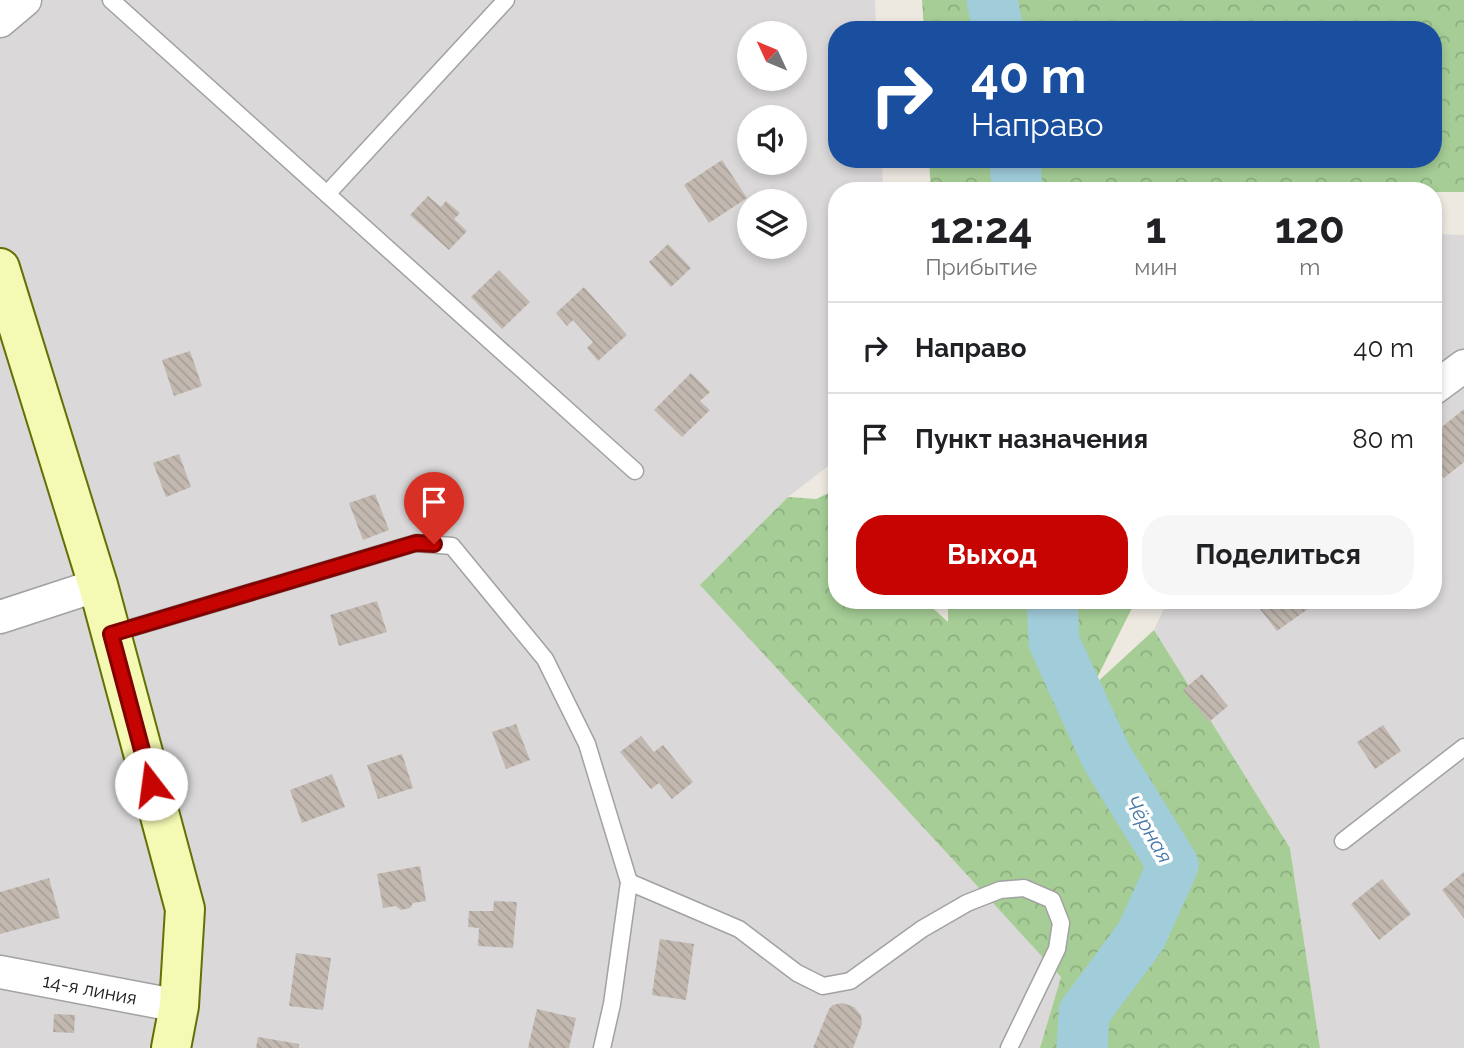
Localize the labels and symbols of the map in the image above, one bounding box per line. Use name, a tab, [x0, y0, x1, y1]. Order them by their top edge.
north arrow	[737, 21, 807, 91]
pin	[404, 472, 464, 544]
position arrow	[114, 747, 188, 821]
water label: Чёрная	[1120, 791, 1178, 867]
street label: 14-я линия	[41, 969, 139, 1009]

